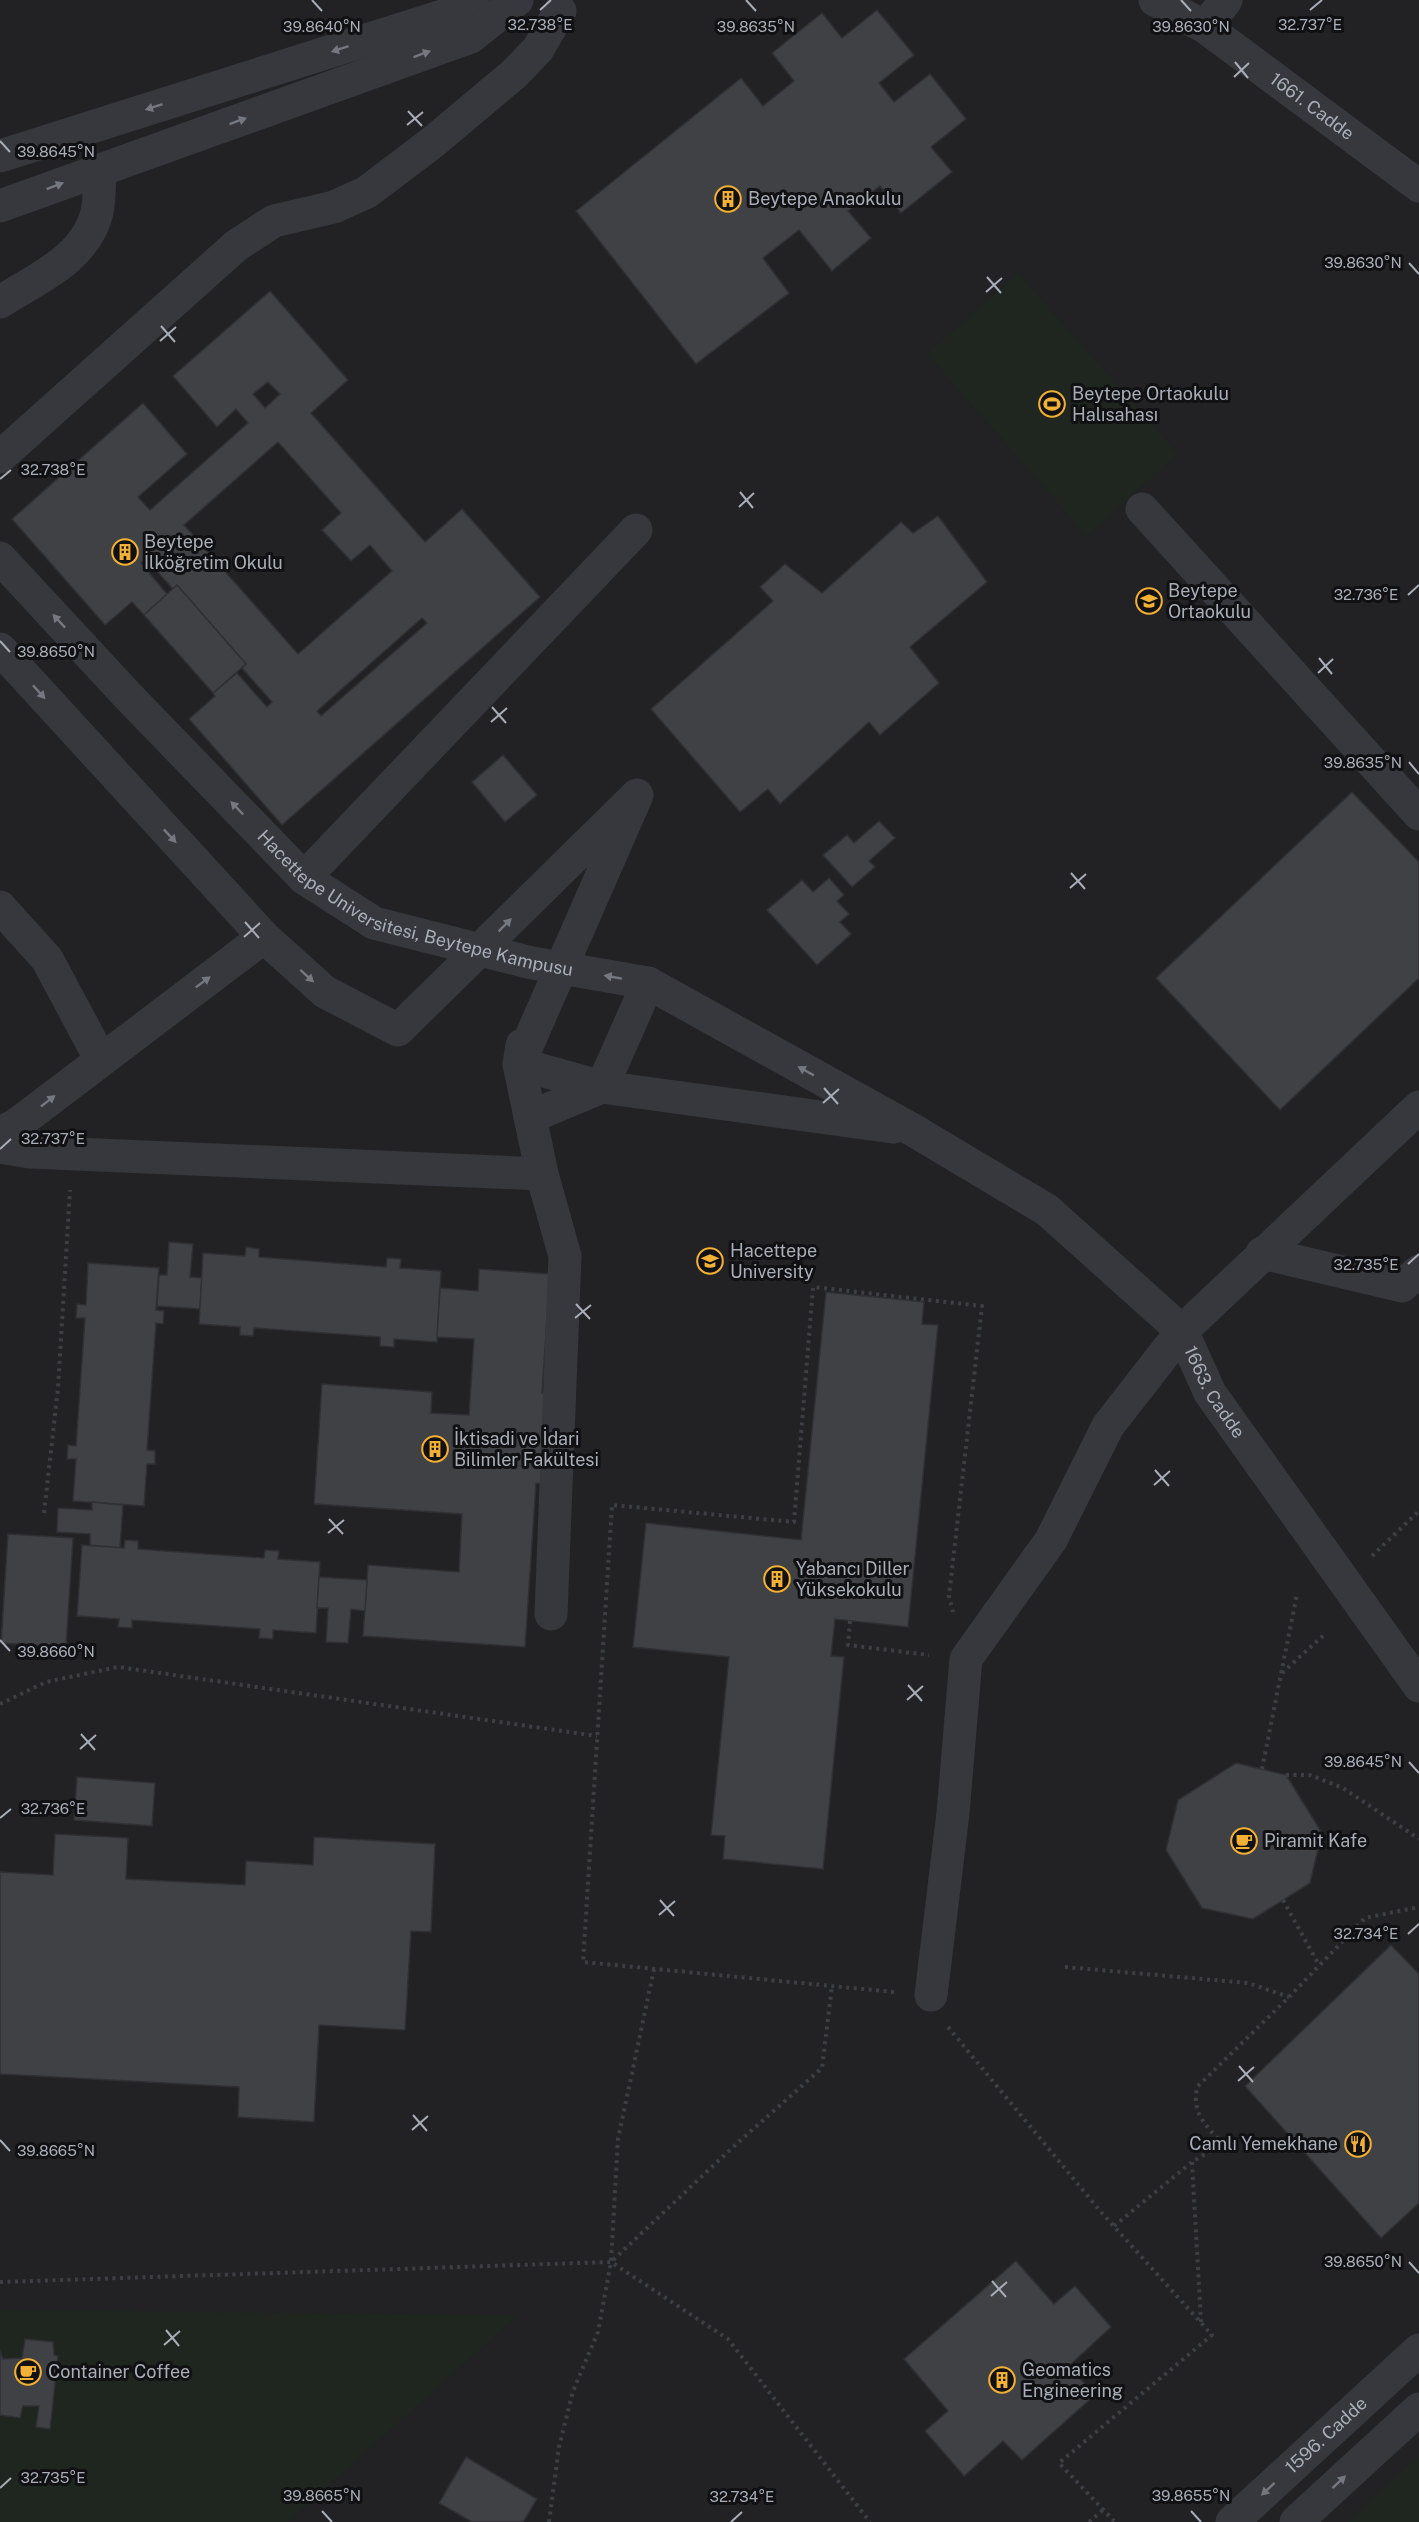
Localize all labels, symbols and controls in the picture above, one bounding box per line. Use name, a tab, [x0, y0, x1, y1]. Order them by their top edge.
text: 32.738°E	[507, 16, 573, 33]
text: 32.737°E	[1278, 16, 1342, 33]
text: 39.8640°N	[283, 18, 361, 35]
text: 39.8635°N	[717, 18, 795, 35]
text: 39.8630°N	[1152, 18, 1230, 35]
one-way arrow	[331, 44, 349, 54]
one-way arrow	[413, 49, 431, 59]
street label: 1661. Cadde	[1266, 68, 1358, 144]
one-way arrow	[145, 103, 163, 113]
one-way arrow	[230, 115, 248, 125]
text: 39.8645°N	[17, 143, 95, 160]
one-way arrow	[46, 181, 64, 190]
building icon: Beytepe Anaokulu	[713, 184, 743, 214]
place label: Beytepe Anaokulu	[748, 188, 901, 209]
text: 39.8630°N	[1324, 254, 1402, 271]
place label: Beytepe Ortaokulu Halısahası	[1072, 383, 1229, 425]
sports icon: Beytepe Ortaokulu Halısahası	[1037, 389, 1067, 419]
text: 32.738°E	[20, 461, 86, 478]
place label: Beytepe İlköğretim Okulu	[144, 531, 283, 573]
building icon: Beytepe İlköğretim Okulu	[110, 537, 140, 567]
place label: Beytepe Ortaokulu	[1168, 580, 1251, 622]
school or university icon: Beytepe Ortaokulu	[1134, 586, 1164, 616]
text: 32.736°E	[1334, 586, 1398, 603]
one-way arrow	[52, 614, 66, 628]
text: 39.8650°N	[17, 643, 95, 660]
one-way arrow	[32, 684, 45, 699]
text: 39.8635°N	[1324, 754, 1402, 771]
one-way arrow	[230, 801, 244, 815]
street label: Hacettepe Universitesi, Beytepe Kampusu	[253, 825, 575, 980]
one-way arrow	[163, 829, 177, 844]
one-way arrow	[498, 918, 512, 932]
one-way arrow	[299, 969, 314, 983]
one-way arrow	[604, 972, 623, 981]
one-way arrow	[195, 975, 211, 988]
one-way arrow	[797, 1066, 814, 1076]
one-way arrow	[41, 1095, 56, 1107]
text: 32.737°E	[21, 1130, 85, 1147]
place label: Hacettepe University	[730, 1240, 817, 1282]
school or university icon: Hacettepe University	[695, 1246, 725, 1276]
text: 32.735°E	[1333, 1256, 1399, 1273]
street label: 1663. Cadde	[1180, 1343, 1250, 1442]
place label: İktisadi ve İdari Bilimler Fakültesi	[454, 1427, 599, 1470]
building icon: İktisadi ve İdari Bilimler Fakültesi	[420, 1434, 450, 1464]
place label: Yabancı Diller Yüksekokulu	[796, 1558, 910, 1600]
building icon: Yabancı Diller Yüksekokulu	[762, 1564, 792, 1594]
text: 39.8660°N	[17, 1643, 95, 1660]
text: 39.8645°N	[1324, 1753, 1402, 1770]
text: 32.736°E	[21, 1800, 85, 1817]
cafe icon: Piramit Kafe	[1229, 1826, 1259, 1856]
place label: Piramit Kafe	[1264, 1830, 1367, 1851]
text: 32.734°E	[1334, 1925, 1398, 1942]
restaurant icon: Camlı Yemekhane	[1343, 2129, 1373, 2159]
place label: Camlı Yemekhane	[1189, 2133, 1338, 2154]
text: 39.8665°N	[17, 2142, 95, 2159]
text: 39.8650°N	[1324, 2253, 1402, 2270]
cafe icon: Container Coffee	[13, 2357, 43, 2387]
place label: Geomatics Engineering	[1022, 2359, 1123, 2401]
place label: Container Coffee	[48, 2361, 190, 2382]
building icon: Geomatics Engineering	[987, 2365, 1017, 2395]
street label: 1596. Cadde	[1281, 2392, 1371, 2478]
text: 32.735°E	[20, 2469, 86, 2486]
one-way arrow	[1332, 2475, 1347, 2489]
one-way arrow	[1261, 2482, 1276, 2495]
text: 39.8665°N	[283, 2487, 361, 2504]
text: 39.8655°N	[1152, 2487, 1230, 2504]
text: 32.734°E	[710, 2488, 774, 2505]

